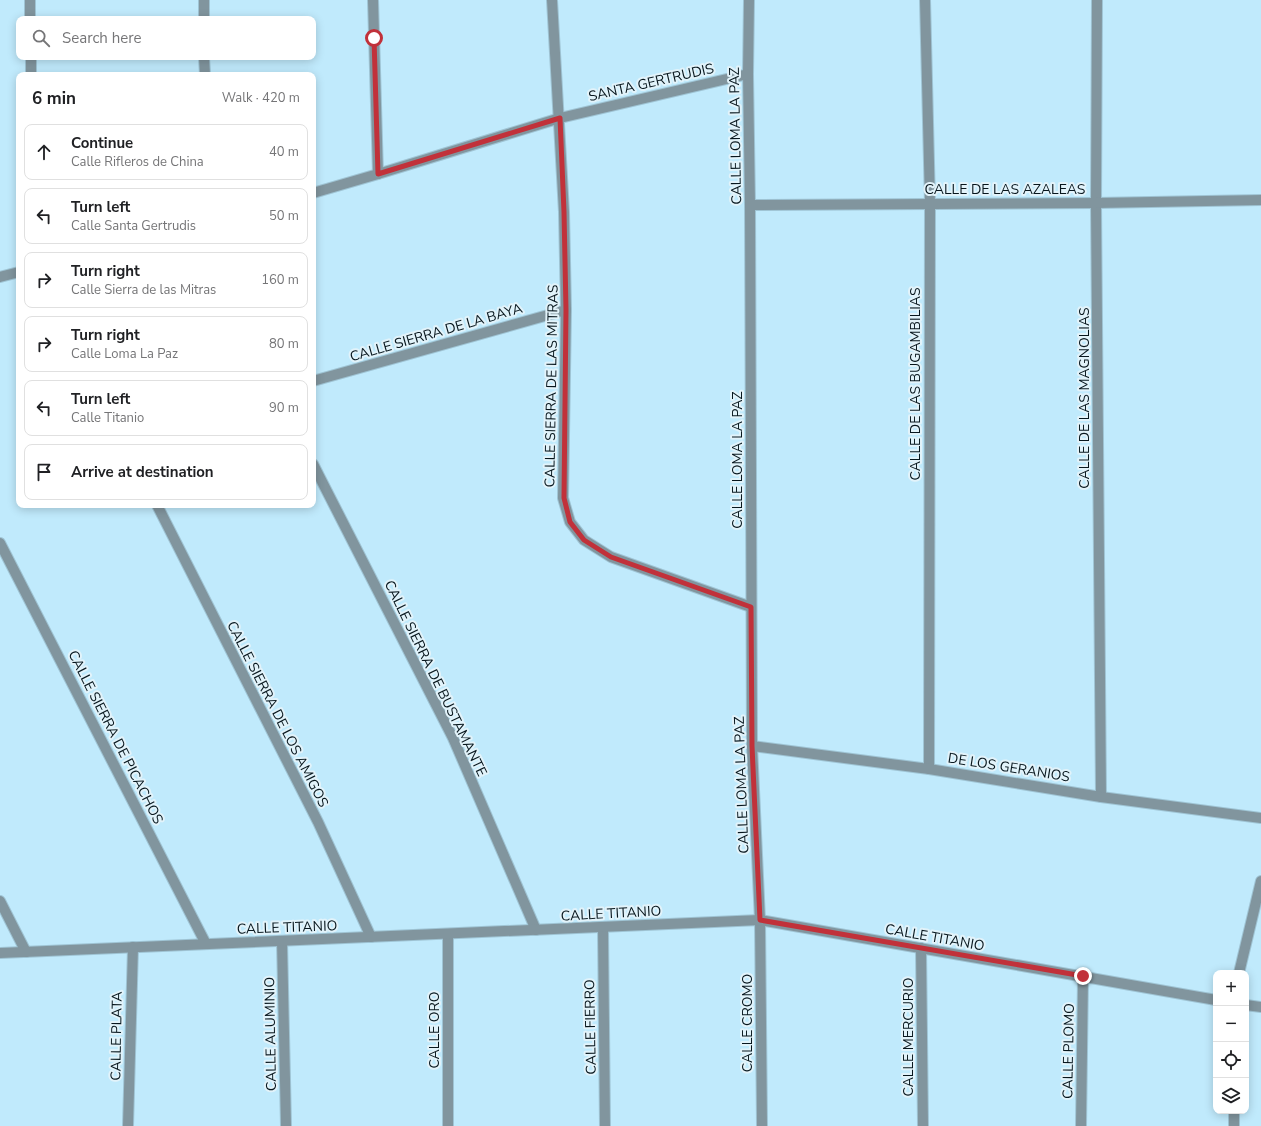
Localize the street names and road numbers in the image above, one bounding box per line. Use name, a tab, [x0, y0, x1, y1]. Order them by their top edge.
street label: SANTA GERTRUDIS	[586, 59, 716, 106]
street label: CALLE LOMA LA PAZ	[725, 67, 746, 205]
street label: CALLE DE LAS AZALEAS	[925, 180, 1086, 199]
street label: CALLE SIERRA DE LAS MITRAS	[540, 284, 563, 488]
street label: CALLE DE LAS BUGAMBILIAS	[906, 287, 925, 481]
street label: CALLE SIERRA DE LA BAYA	[348, 299, 525, 366]
street label: CALLE DE LAS MAGNOLIAS	[1075, 307, 1094, 489]
street label: CALLE LOMA LA PAZ	[728, 391, 747, 529]
street label: CALLE SIERRA DE BUSTAMANTE	[380, 577, 491, 779]
street label: CALLE SIERRA DE LOS AMIGOS	[222, 618, 333, 811]
street label: CALLE SIERRA DE PICACHOS	[63, 647, 168, 828]
street label: CALLE LOMA LA PAZ	[730, 716, 753, 854]
street label: DE LOS GERANIOS	[947, 748, 1072, 787]
street label: CALLE TITANIO	[560, 901, 662, 926]
street label: CALLE TITANIO	[236, 916, 338, 939]
street label: CALLE TITANIO	[884, 919, 986, 956]
street label: CALLE CROMO	[738, 974, 757, 1072]
street label: CALLE ALUMINIO	[260, 977, 281, 1091]
street label: CALLE MERCURIO	[899, 977, 918, 1097]
street label: CALLE FIERRO	[580, 979, 601, 1075]
street label: CALLE PLATA	[106, 991, 127, 1081]
street label: CALLE ORO	[425, 991, 444, 1069]
street label: CALLE PLOMO	[1058, 1003, 1079, 1099]

